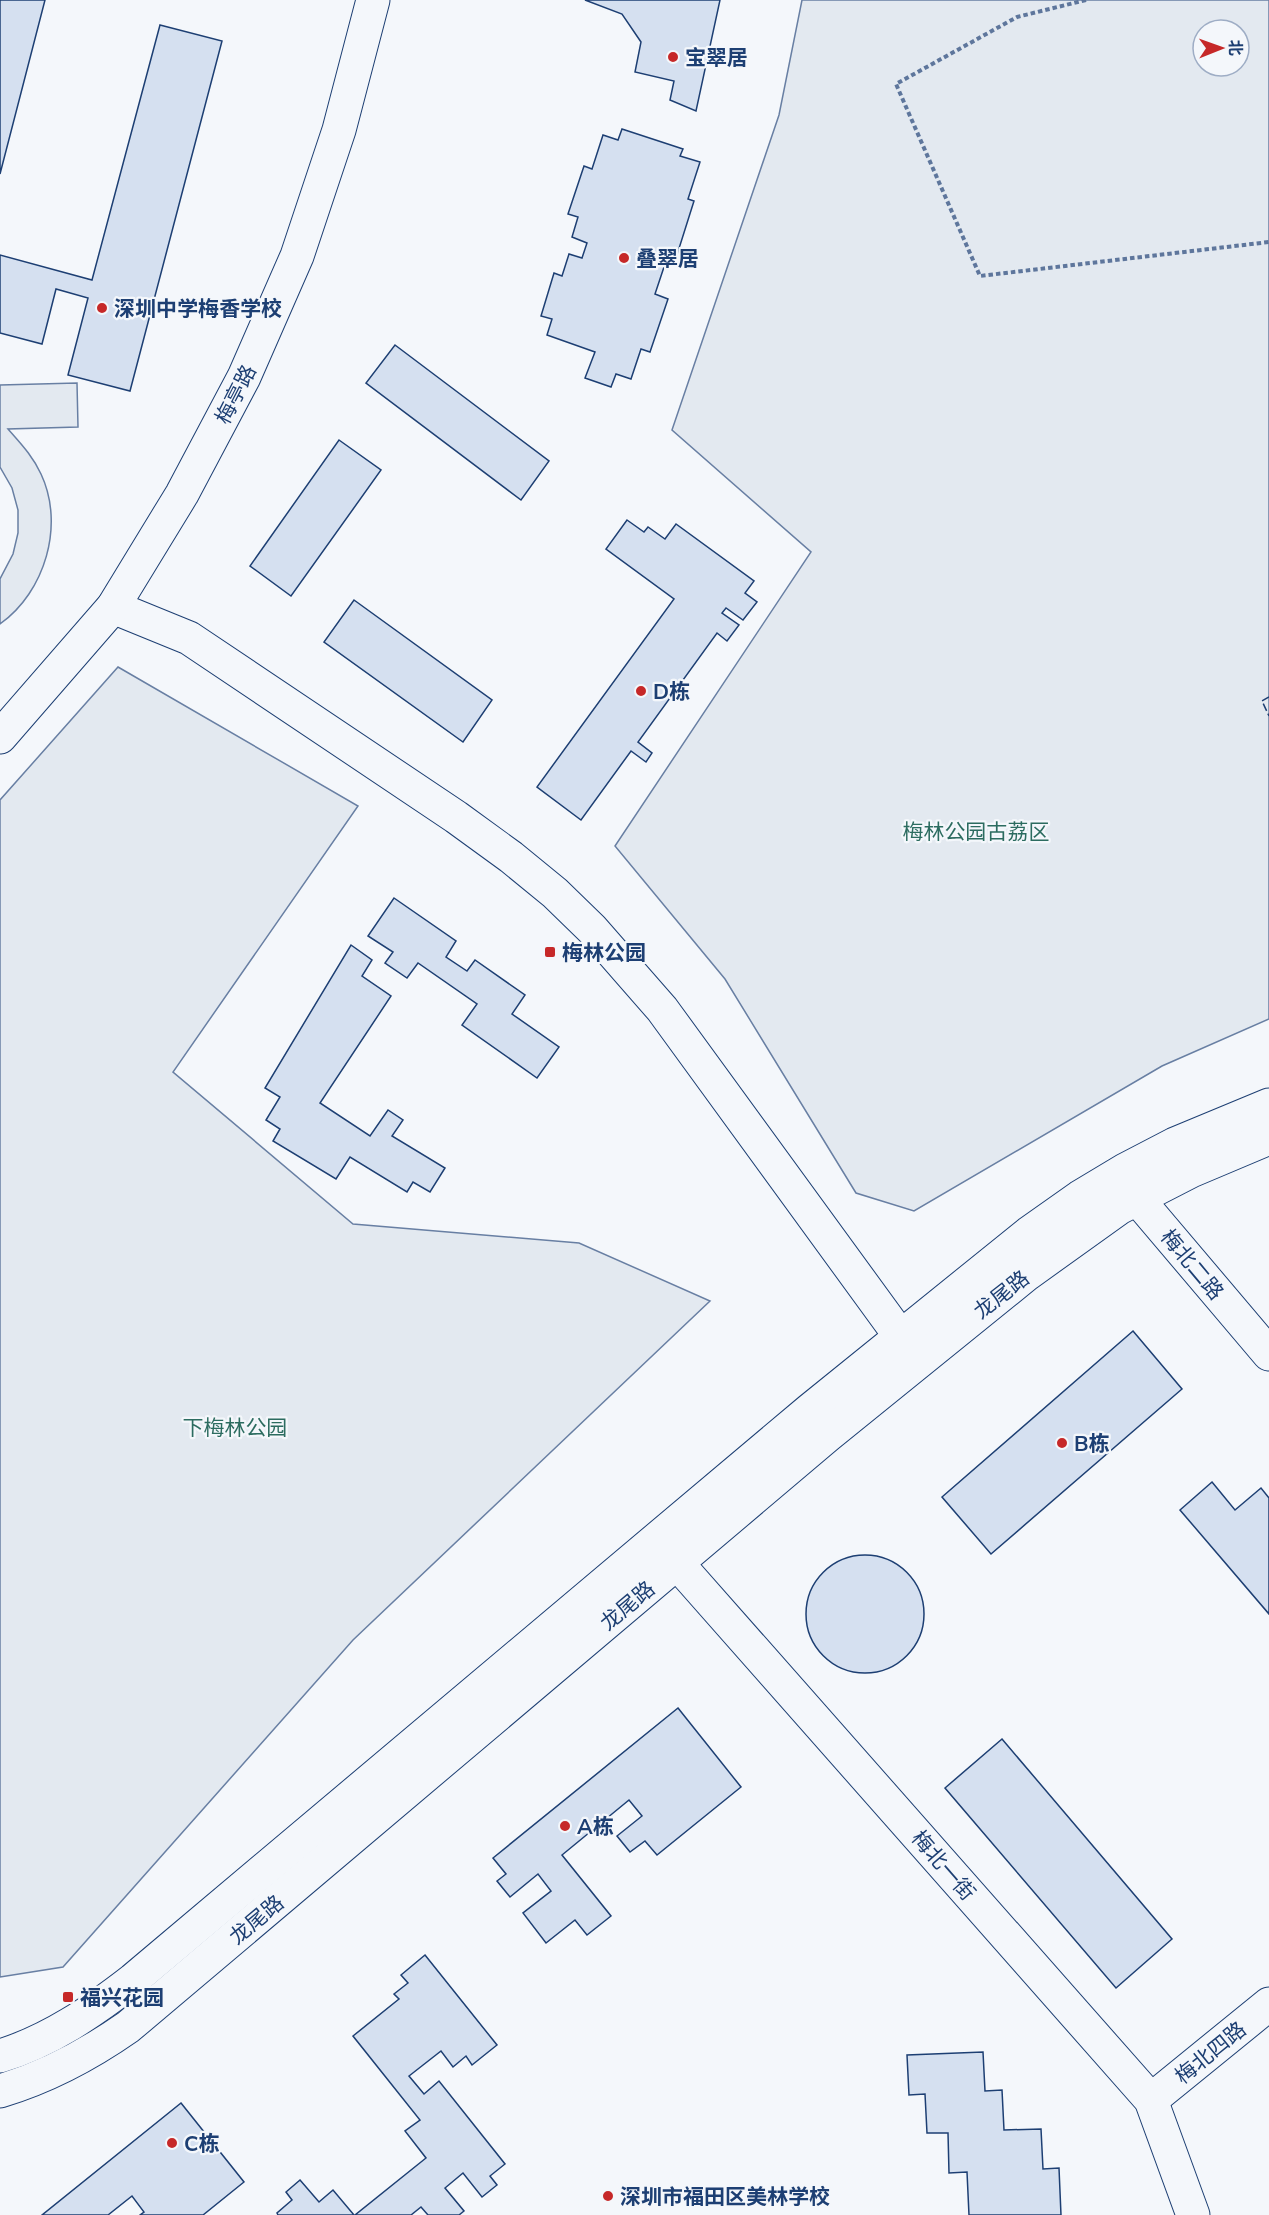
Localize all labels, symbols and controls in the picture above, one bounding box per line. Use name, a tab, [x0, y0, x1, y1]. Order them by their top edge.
north arrow	[1191, 18, 1251, 78]
text: 北	[1226, 40, 1246, 56]
place label: 宝翠居	[685, 44, 748, 70]
marker: 宝翠居	[666, 50, 680, 64]
place label: 叠翠居	[636, 245, 699, 271]
marker: 叠翠居	[617, 251, 631, 265]
place label: 深圳中学梅香学校	[114, 295, 282, 321]
marker: 深圳中学梅香学校	[95, 301, 109, 315]
street label: 梅亭路	[209, 360, 261, 428]
place label: D栋	[653, 678, 690, 704]
marker: D栋	[634, 684, 648, 698]
park label: 梅林公园古荔区	[903, 818, 1050, 844]
place label: 梅林公园	[562, 939, 646, 965]
marker: 梅林公园	[543, 945, 557, 959]
street label: 梅北二路	[1156, 1223, 1230, 1305]
street label: 龙尾路	[968, 1264, 1034, 1324]
park label: 下梅林公园	[183, 1414, 288, 1440]
place label: B栋	[1074, 1430, 1110, 1456]
marker: B栋	[1055, 1436, 1069, 1450]
street label: 龙尾路	[595, 1575, 659, 1635]
place label: A栋	[577, 1813, 614, 1839]
marker: A栋	[558, 1819, 572, 1833]
street label: 梅北一街	[907, 1825, 981, 1905]
street label: 龙尾路	[224, 1889, 288, 1949]
place label: 福兴花园	[80, 1984, 164, 2010]
marker: 福兴花园	[61, 1990, 75, 2004]
street label: 梅北四路	[1169, 2015, 1251, 2089]
place label: C栋	[184, 2130, 219, 2156]
marker: C栋	[165, 2136, 179, 2150]
place label: 深圳市福田区美林学校	[620, 2183, 830, 2209]
marker: 深圳市福田区美林学校	[601, 2189, 615, 2203]

